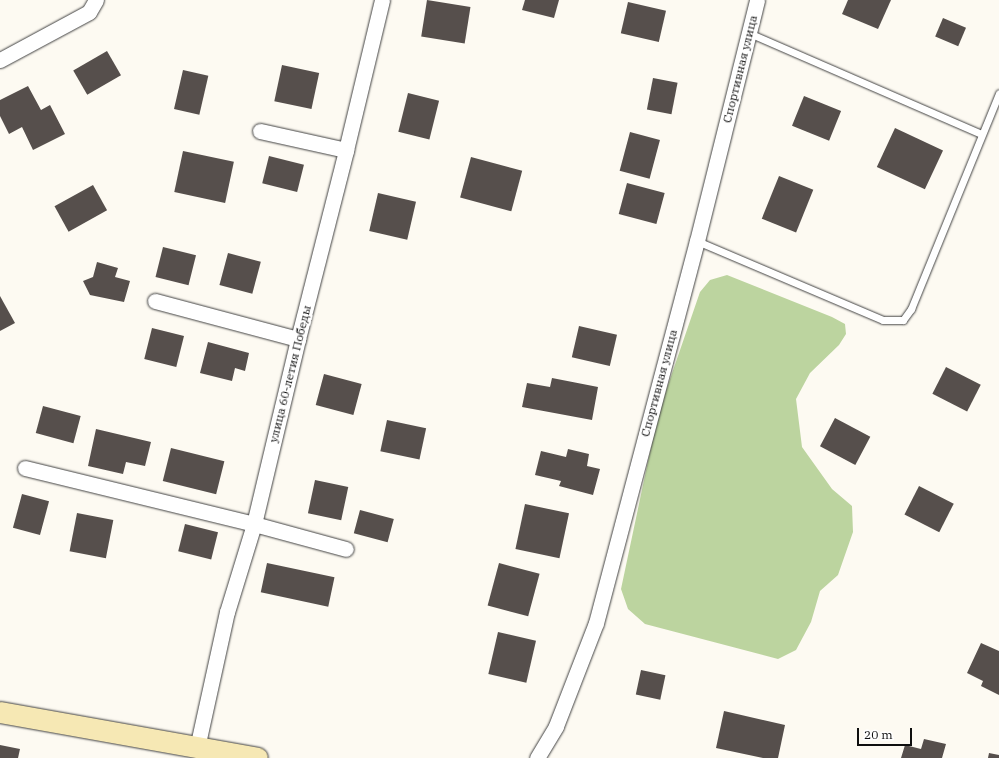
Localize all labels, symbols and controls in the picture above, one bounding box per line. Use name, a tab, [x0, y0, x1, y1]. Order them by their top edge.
street label: Спортивная улица	[720, 14, 760, 124]
street label: улица 60-летия Победы	[266, 304, 314, 444]
street label: Спортивная улица	[638, 328, 680, 438]
scale bar	[859, 720, 914, 746]
text: 20 m	[864, 727, 893, 742]

